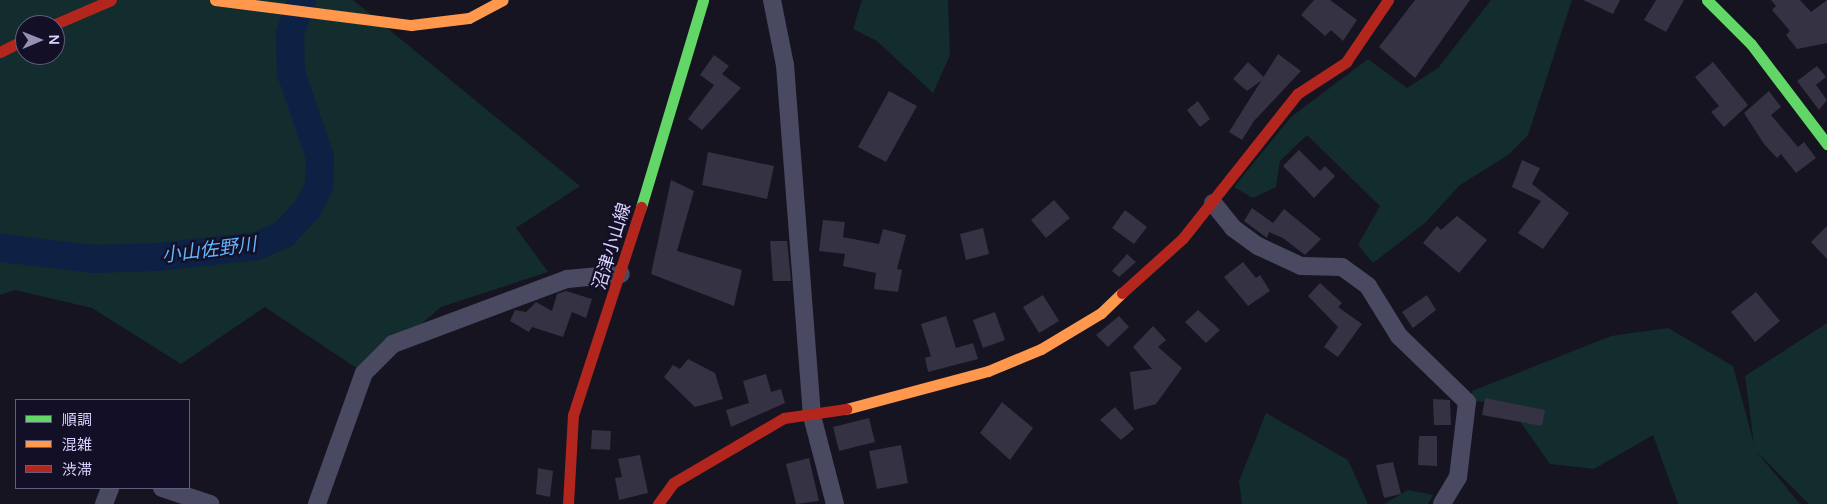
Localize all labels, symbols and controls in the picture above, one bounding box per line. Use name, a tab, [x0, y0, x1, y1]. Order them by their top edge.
north arrow	[15, 15, 65, 65]
text: N	[45, 35, 64, 45]
street label: 沼津小山線	[588, 200, 634, 292]
water label: 小山佐野川	[160, 233, 258, 267]
legend	[15, 399, 190, 489]
text: 順調	[62, 409, 92, 430]
text: 混雑	[62, 434, 92, 455]
text: 渋滞	[62, 459, 92, 480]

